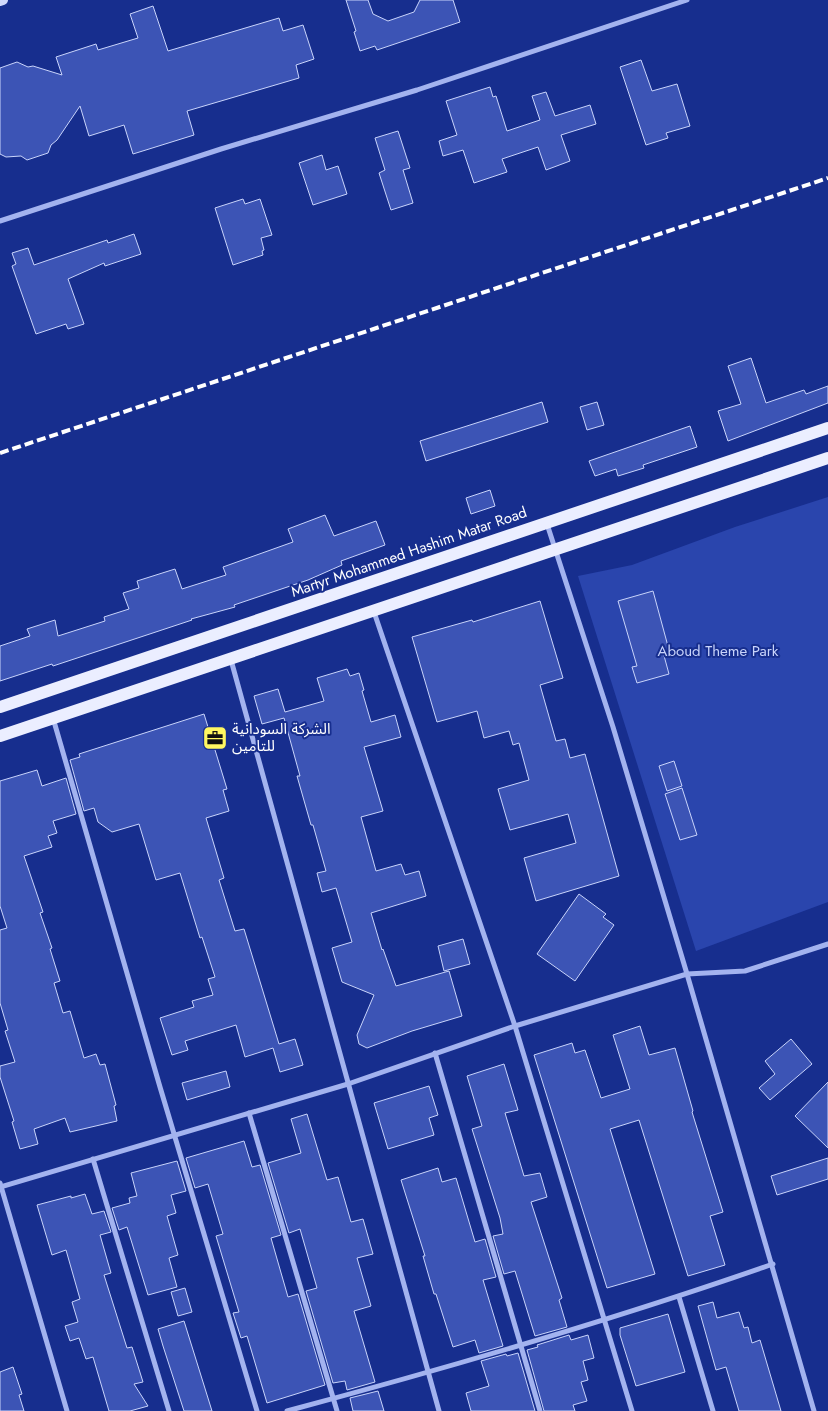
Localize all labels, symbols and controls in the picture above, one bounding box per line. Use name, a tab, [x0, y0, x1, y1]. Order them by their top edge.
street label: Martyr Mohammed Hashim Matar Road	[288, 501, 530, 603]
park label: Aboud Theme Park	[658, 640, 779, 662]
place label: الشركة السودانية للتامين	[232, 718, 330, 757]
office icon: الشركة السودانية للتامين	[202, 725, 228, 751]

